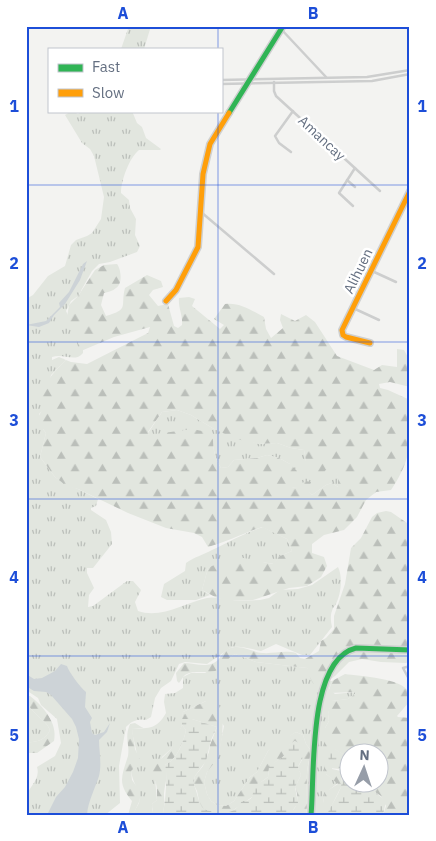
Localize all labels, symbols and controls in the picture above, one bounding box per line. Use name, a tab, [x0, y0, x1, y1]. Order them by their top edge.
text: A	[118, 3, 129, 23]
text: B	[308, 3, 319, 23]
legend	[48, 48, 222, 112]
text: Fast	[92, 57, 120, 76]
text: Slow	[92, 83, 125, 102]
text: 1	[9, 96, 19, 116]
text: 1	[417, 96, 427, 116]
street label: Amancay	[295, 112, 349, 164]
street label: Alihuen	[339, 246, 377, 296]
text: 2	[9, 253, 19, 273]
text: 2	[417, 253, 427, 273]
text: 3	[9, 410, 19, 430]
text: 3	[417, 410, 427, 430]
text: 4	[9, 567, 19, 587]
text: 4	[417, 567, 427, 587]
text: 5	[9, 725, 19, 745]
text: 5	[417, 725, 427, 745]
north arrow	[338, 744, 388, 794]
text: N	[359, 746, 370, 764]
text: A	[118, 817, 129, 837]
text: B	[308, 817, 319, 837]

